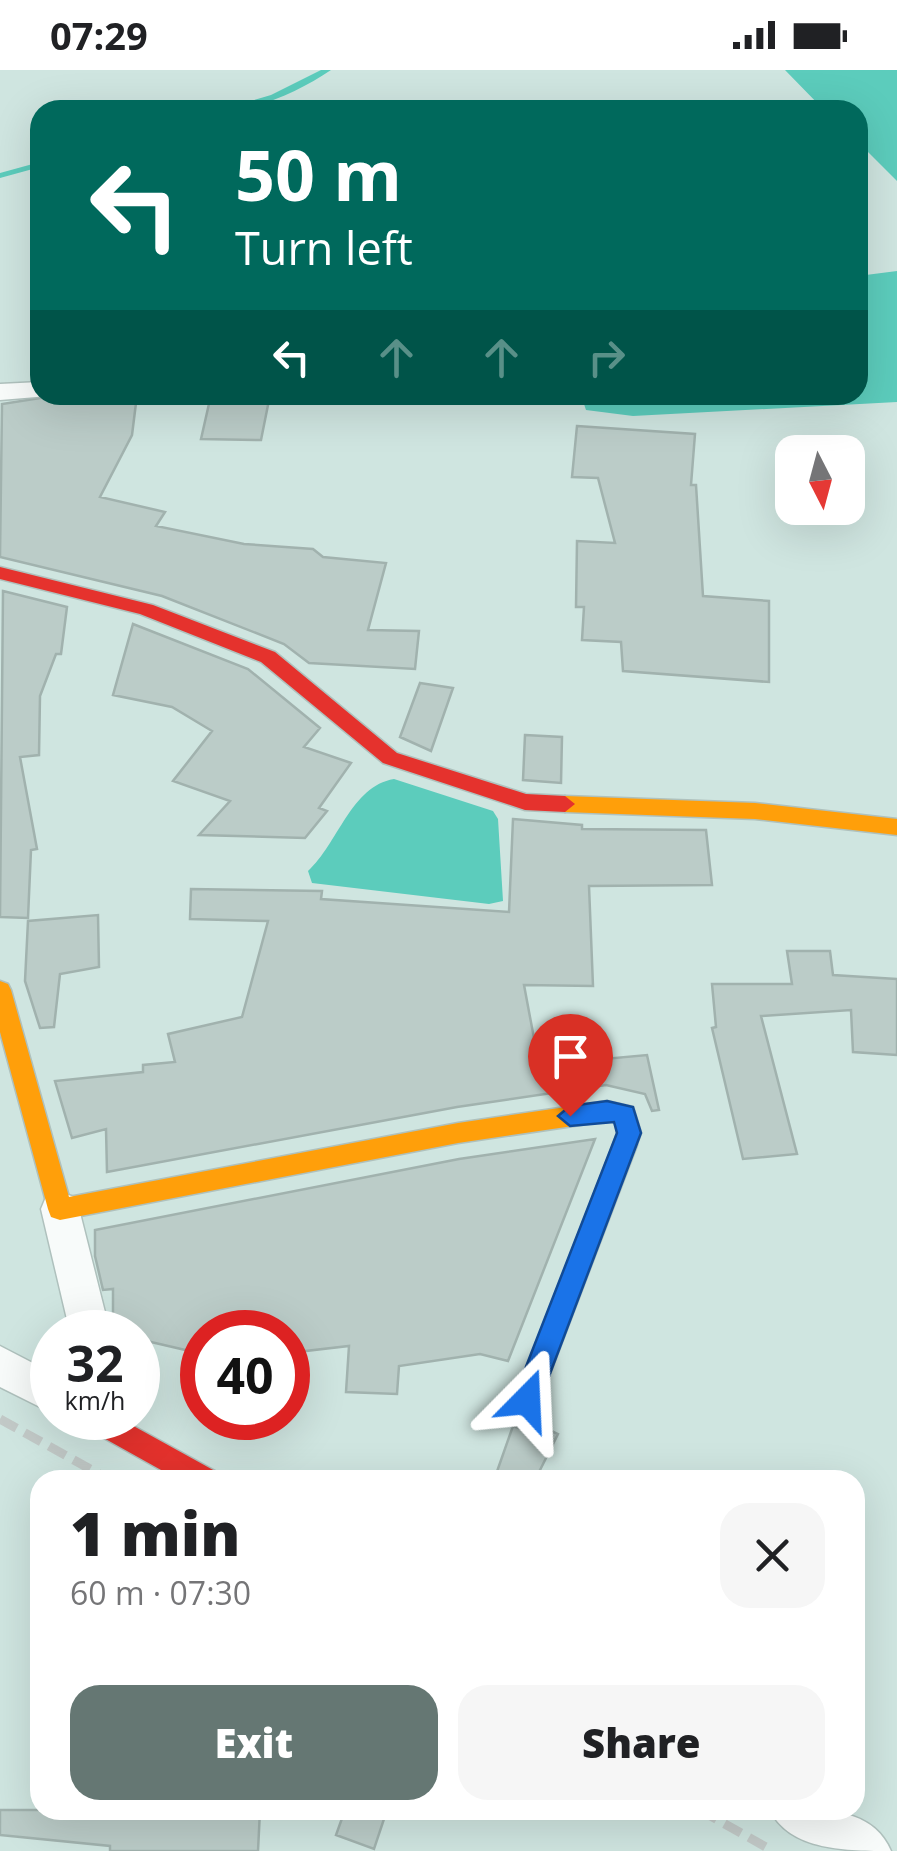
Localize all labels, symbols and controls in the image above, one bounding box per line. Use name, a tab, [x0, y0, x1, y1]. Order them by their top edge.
text: 07:29	[50, 9, 148, 61]
text: 50 m	[235, 126, 402, 222]
icon: left	[70, 140, 200, 270]
text: Turn left	[235, 217, 413, 278]
icon: left	[264, 330, 319, 385]
icon: ahead	[369, 330, 424, 385]
icon: ahead	[474, 330, 529, 385]
icon: right	[579, 330, 634, 385]
north arrow	[775, 435, 865, 525]
map controls	[775, 435, 865, 525]
pin	[528, 1014, 613, 1117]
icon: arrive	[543, 1029, 598, 1084]
speed limit sign: 40	[180, 1310, 310, 1440]
text: 32	[66, 1329, 124, 1397]
position arrow	[475, 1348, 579, 1452]
text: km/h	[65, 1383, 125, 1417]
text: 1 min	[70, 1492, 240, 1574]
button: close	[720, 1503, 825, 1608]
text: 60 m · 07:30	[70, 1571, 251, 1614]
button: Exit	[70, 1685, 438, 1800]
button: Share	[458, 1685, 825, 1800]

